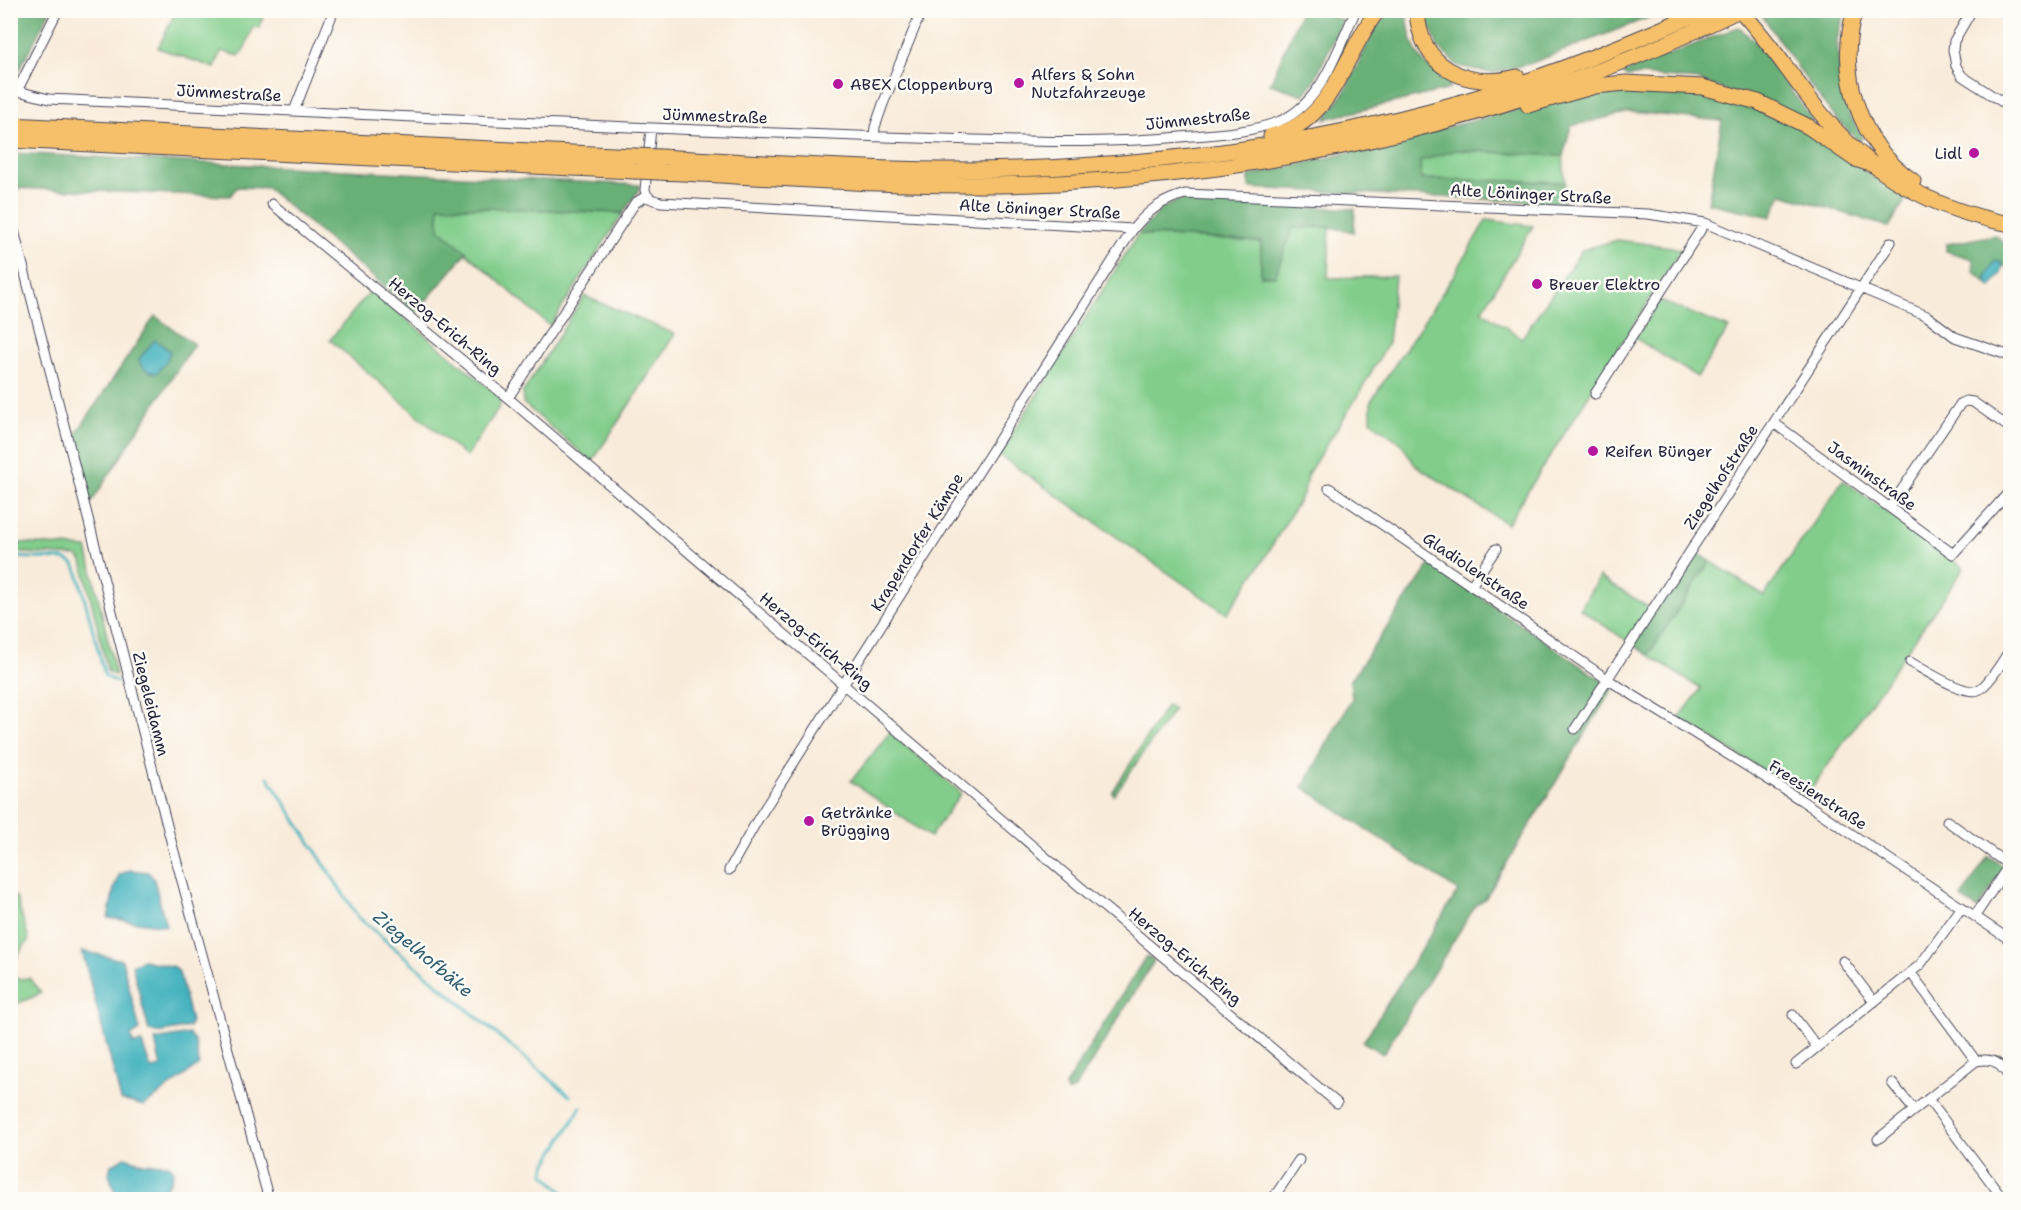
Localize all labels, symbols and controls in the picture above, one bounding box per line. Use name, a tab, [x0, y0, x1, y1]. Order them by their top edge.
place label: Alfers & Sohn Nutzfahrzeuge	[1031, 64, 1146, 103]
place label: ABEX Cloppenburg	[850, 74, 993, 95]
marker: Alfers & Sohn Nutzfahrzeuge	[1012, 76, 1026, 90]
marker: ABEX Cloppenburg	[831, 77, 845, 91]
street label: Jümmestraße	[176, 80, 282, 106]
street label: Jümmestraße	[1144, 103, 1252, 135]
street label: Jümmestraße	[662, 104, 768, 128]
place label: Lidl	[1934, 143, 1962, 164]
marker: Lidl	[1967, 146, 1981, 160]
street label: Alte Löninger Straße	[1450, 179, 1612, 209]
street label: Alte Löninger Straße	[959, 194, 1121, 224]
street label: Herzog-Erich-Ring	[384, 272, 506, 380]
place label: Breuer Elektro	[1549, 274, 1660, 295]
marker: Breuer Elektro	[1530, 277, 1544, 291]
street label: Ziegelhofstraße	[1679, 420, 1763, 534]
street label: Jasminstraße	[1823, 437, 1921, 515]
place label: Reifen Bünger	[1605, 441, 1712, 462]
marker: Reifen Bünger	[1586, 444, 1600, 458]
street label: Krapendorfer Kämpe	[866, 469, 968, 615]
street label: Gladiolenstraße	[1419, 528, 1533, 614]
street label: Herzog-Erich-Ring	[755, 587, 877, 695]
street label: Ziegeleidamm	[128, 650, 174, 759]
street label: Freesienstraße	[1765, 755, 1871, 835]
place label: Getränke Brügging	[821, 802, 893, 841]
marker: Getränke Brügging	[802, 814, 816, 828]
street label: Herzog-Erich-Ring	[1124, 902, 1246, 1010]
water label: Ziegelhofbäke	[368, 905, 478, 1003]

